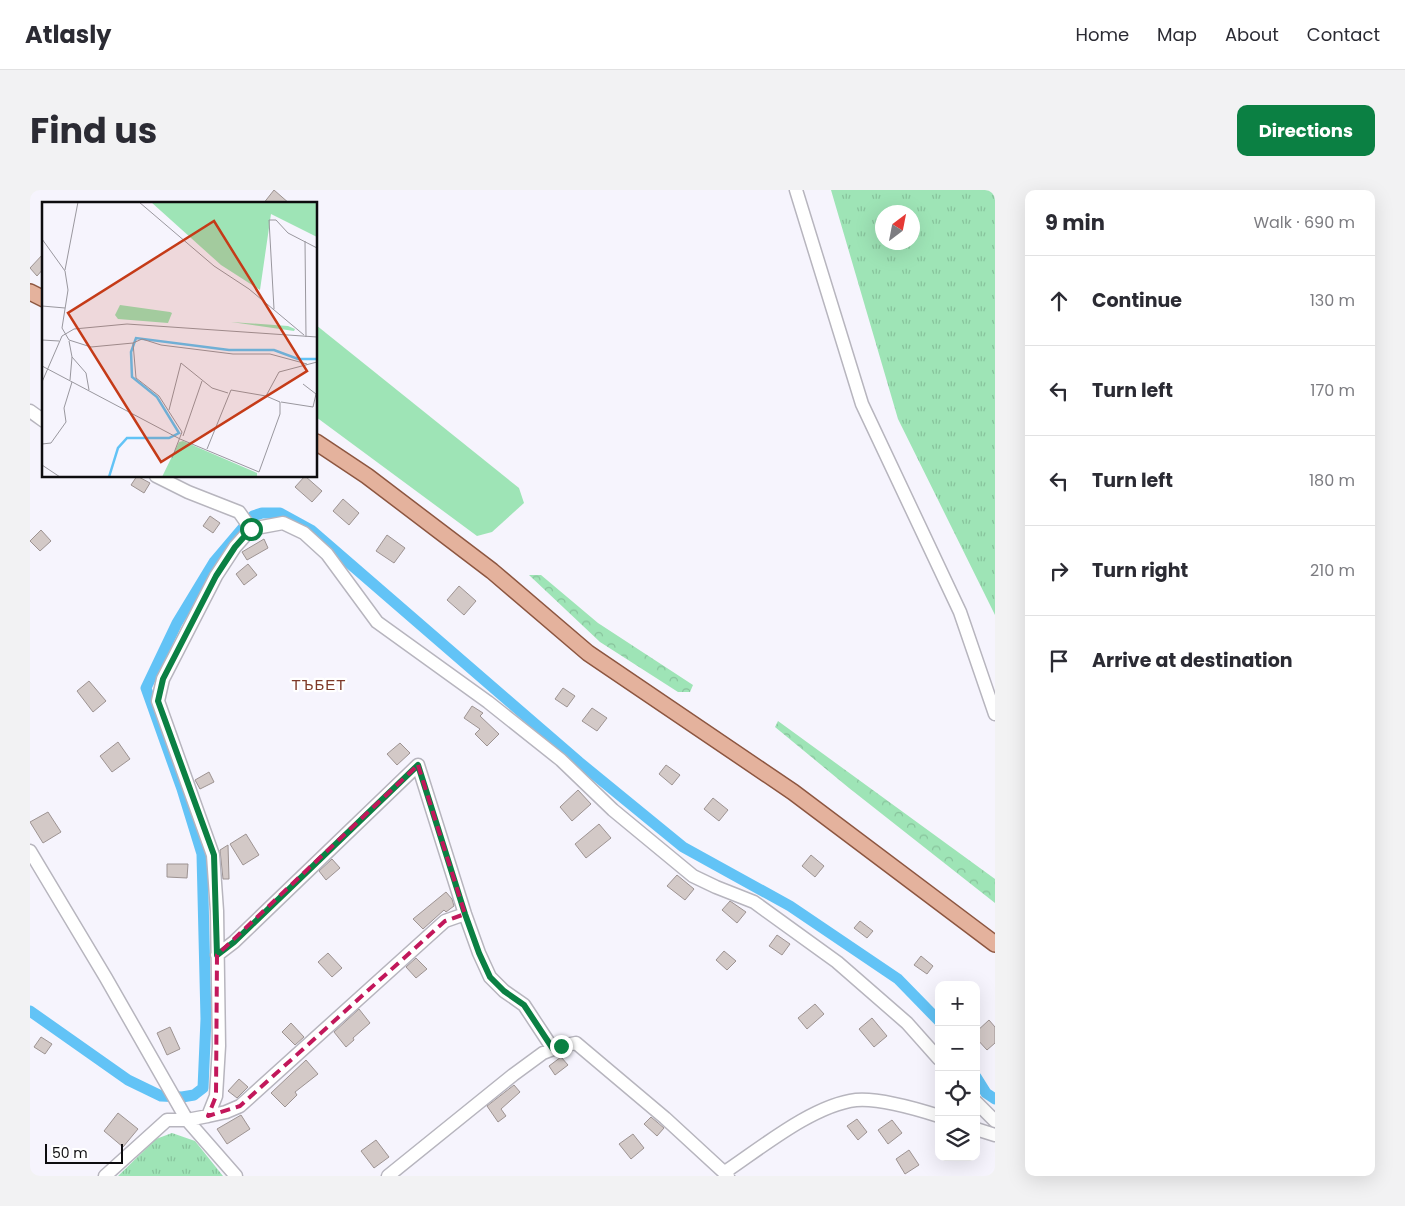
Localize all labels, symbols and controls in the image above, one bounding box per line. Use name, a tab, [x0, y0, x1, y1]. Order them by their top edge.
text: Atlasly	[25, 18, 111, 51]
text: Home	[1075, 22, 1129, 47]
text: Map	[1157, 22, 1197, 47]
text: About	[1225, 22, 1279, 47]
text: Contact	[1307, 22, 1380, 47]
button: Directions	[1237, 105, 1375, 156]
text: Find us	[30, 106, 157, 155]
inset map	[42, 202, 318, 478]
north arrow	[875, 205, 920, 250]
text: 9 min	[1045, 208, 1105, 237]
text: Walk · 690 m	[1253, 211, 1355, 234]
icon: ahead	[1045, 287, 1073, 315]
text: Continue	[1092, 287, 1182, 314]
text: 130 m	[1310, 289, 1355, 312]
icon: left	[1045, 377, 1073, 405]
text: Turn left	[1092, 377, 1173, 404]
text: 170 m	[1310, 379, 1355, 402]
icon: left	[1045, 467, 1073, 495]
text: Turn left	[1092, 467, 1173, 494]
text: 180 m	[1309, 469, 1355, 492]
route start	[240, 518, 263, 541]
icon: right	[1045, 557, 1073, 585]
text: Turn right	[1092, 557, 1188, 584]
text: 210 m	[1310, 559, 1355, 582]
icon: arrive	[1045, 647, 1073, 675]
text: Arrive at destination	[1092, 647, 1293, 674]
district label: ТЪБЕТ	[291, 674, 347, 695]
map controls	[935, 981, 980, 1161]
button: +	[935, 981, 980, 1026]
button: −	[935, 1026, 980, 1071]
route end	[550, 1035, 573, 1058]
button: locate	[935, 1071, 980, 1116]
button: layers	[935, 1116, 980, 1161]
scale bar	[45, 1141, 122, 1164]
text: 50 m	[52, 1143, 88, 1163]

